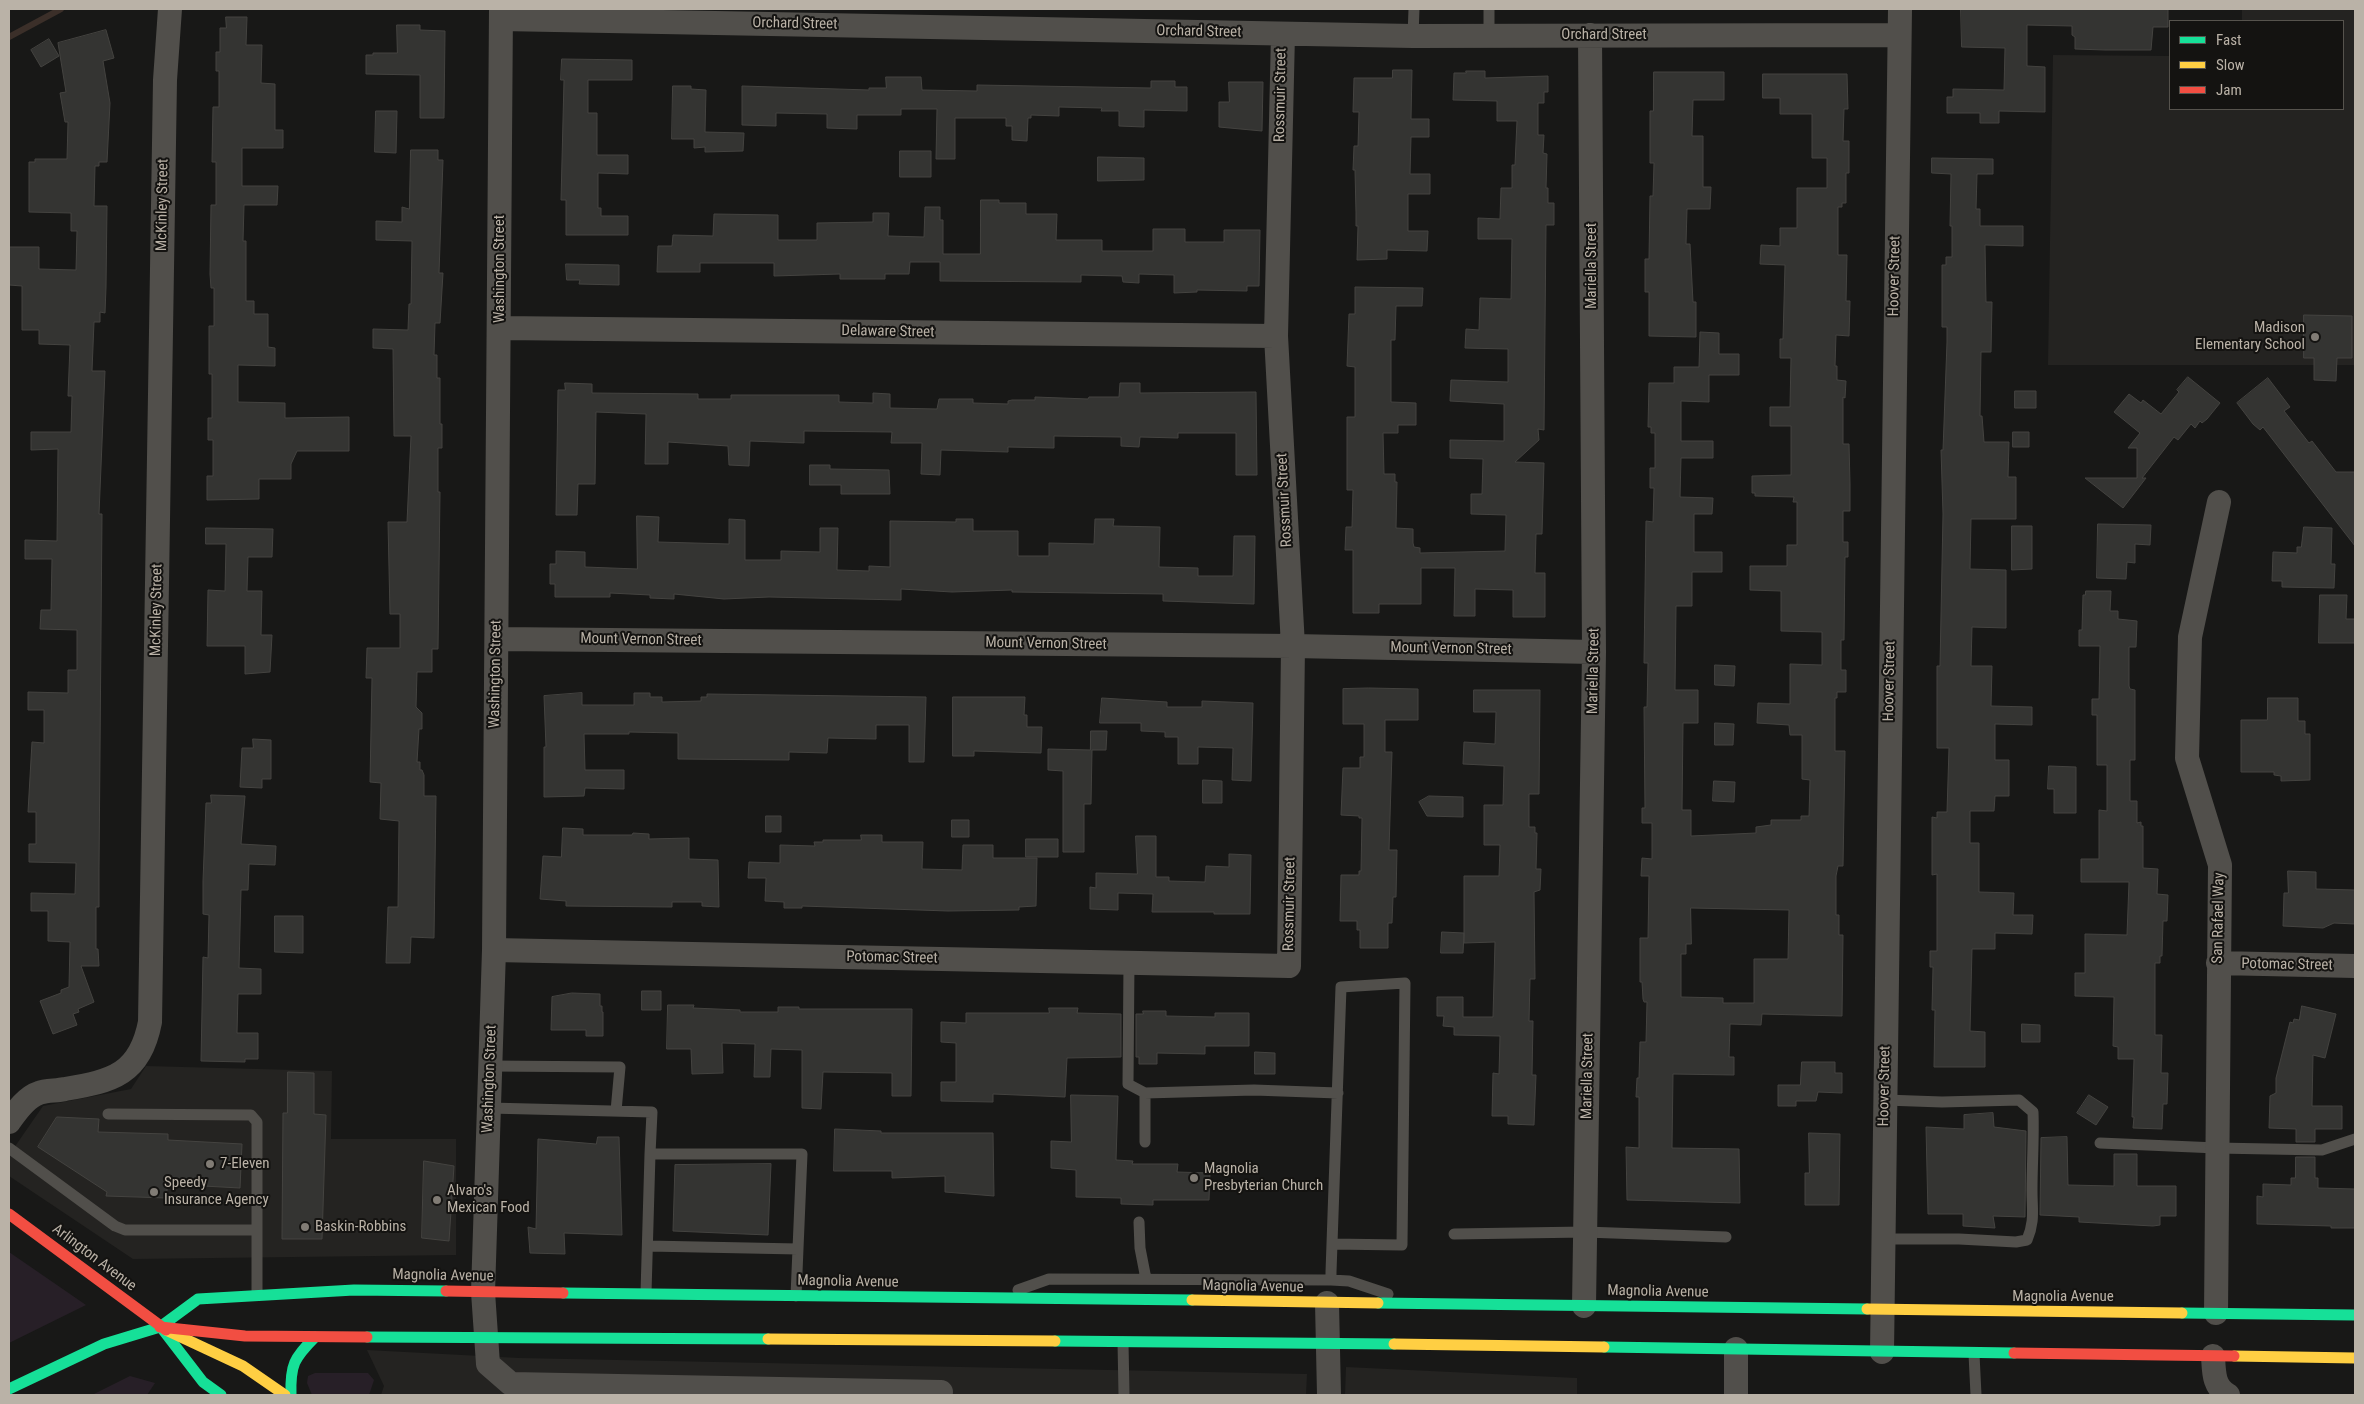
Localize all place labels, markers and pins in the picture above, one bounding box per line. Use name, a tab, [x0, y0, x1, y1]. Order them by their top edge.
place label: Madison Elementary School	[2195, 319, 2305, 354]
marker: Madison Elementary School	[2309, 331, 2321, 343]
place label: 7-Eleven	[220, 1155, 270, 1173]
marker: 7-Eleven	[204, 1158, 216, 1170]
place label: Magnolia Presbyterian Church	[1204, 1160, 1323, 1195]
marker: Magnolia Presbyterian Church	[1188, 1172, 1200, 1184]
place label: Speedy Insurance Agency	[164, 1174, 269, 1209]
place label: Alvaro's Mexican Food	[447, 1182, 530, 1217]
marker: Speedy Insurance Agency	[148, 1186, 160, 1198]
marker: Alvaro's Mexican Food	[431, 1194, 443, 1206]
place label: Baskin-Robbins	[315, 1218, 406, 1236]
marker: Baskin-Robbins	[299, 1221, 311, 1233]

